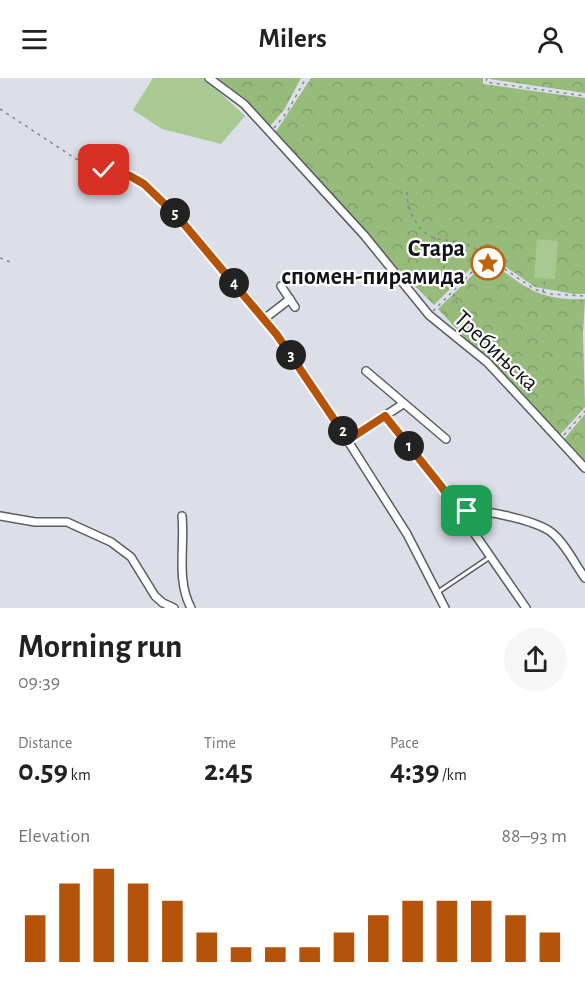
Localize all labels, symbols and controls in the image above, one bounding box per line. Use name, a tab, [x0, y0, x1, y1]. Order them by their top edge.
icon: menu	[18, 23, 51, 56]
icon: person	[534, 23, 567, 56]
text: Milers	[258, 25, 327, 52]
pin	[78, 144, 129, 195]
icon: check	[87, 153, 120, 186]
pin: 5	[160, 198, 190, 228]
text: 5	[172, 205, 178, 221]
place label: Стара спомен-пирамида	[281, 237, 465, 289]
place icon: Стара спомен-пирамида	[470, 245, 506, 281]
pin: 4	[219, 268, 249, 298]
text: 4	[230, 275, 238, 291]
street label: Требињска	[449, 306, 543, 396]
pin: 3	[276, 340, 306, 370]
text: 3	[288, 347, 294, 363]
pin: 2	[328, 416, 358, 446]
text: 2	[339, 423, 347, 439]
pin: 1	[394, 431, 424, 461]
text: 1	[406, 438, 412, 454]
pin	[441, 485, 492, 536]
icon: arrive	[450, 494, 483, 527]
button: share	[504, 628, 567, 691]
text: Morning run	[18, 631, 182, 664]
text: 09:39	[18, 672, 60, 692]
text: Distance	[18, 735, 72, 751]
text: Time	[204, 735, 236, 751]
text: Pace	[390, 735, 419, 751]
text: 0.59	[18, 756, 68, 786]
text: 2:45	[204, 756, 253, 786]
text: 4:39	[390, 756, 439, 786]
text: km	[68, 767, 91, 783]
text: /km	[439, 767, 467, 783]
text: Elevation	[18, 826, 90, 846]
text: 88–93 m	[502, 826, 567, 846]

